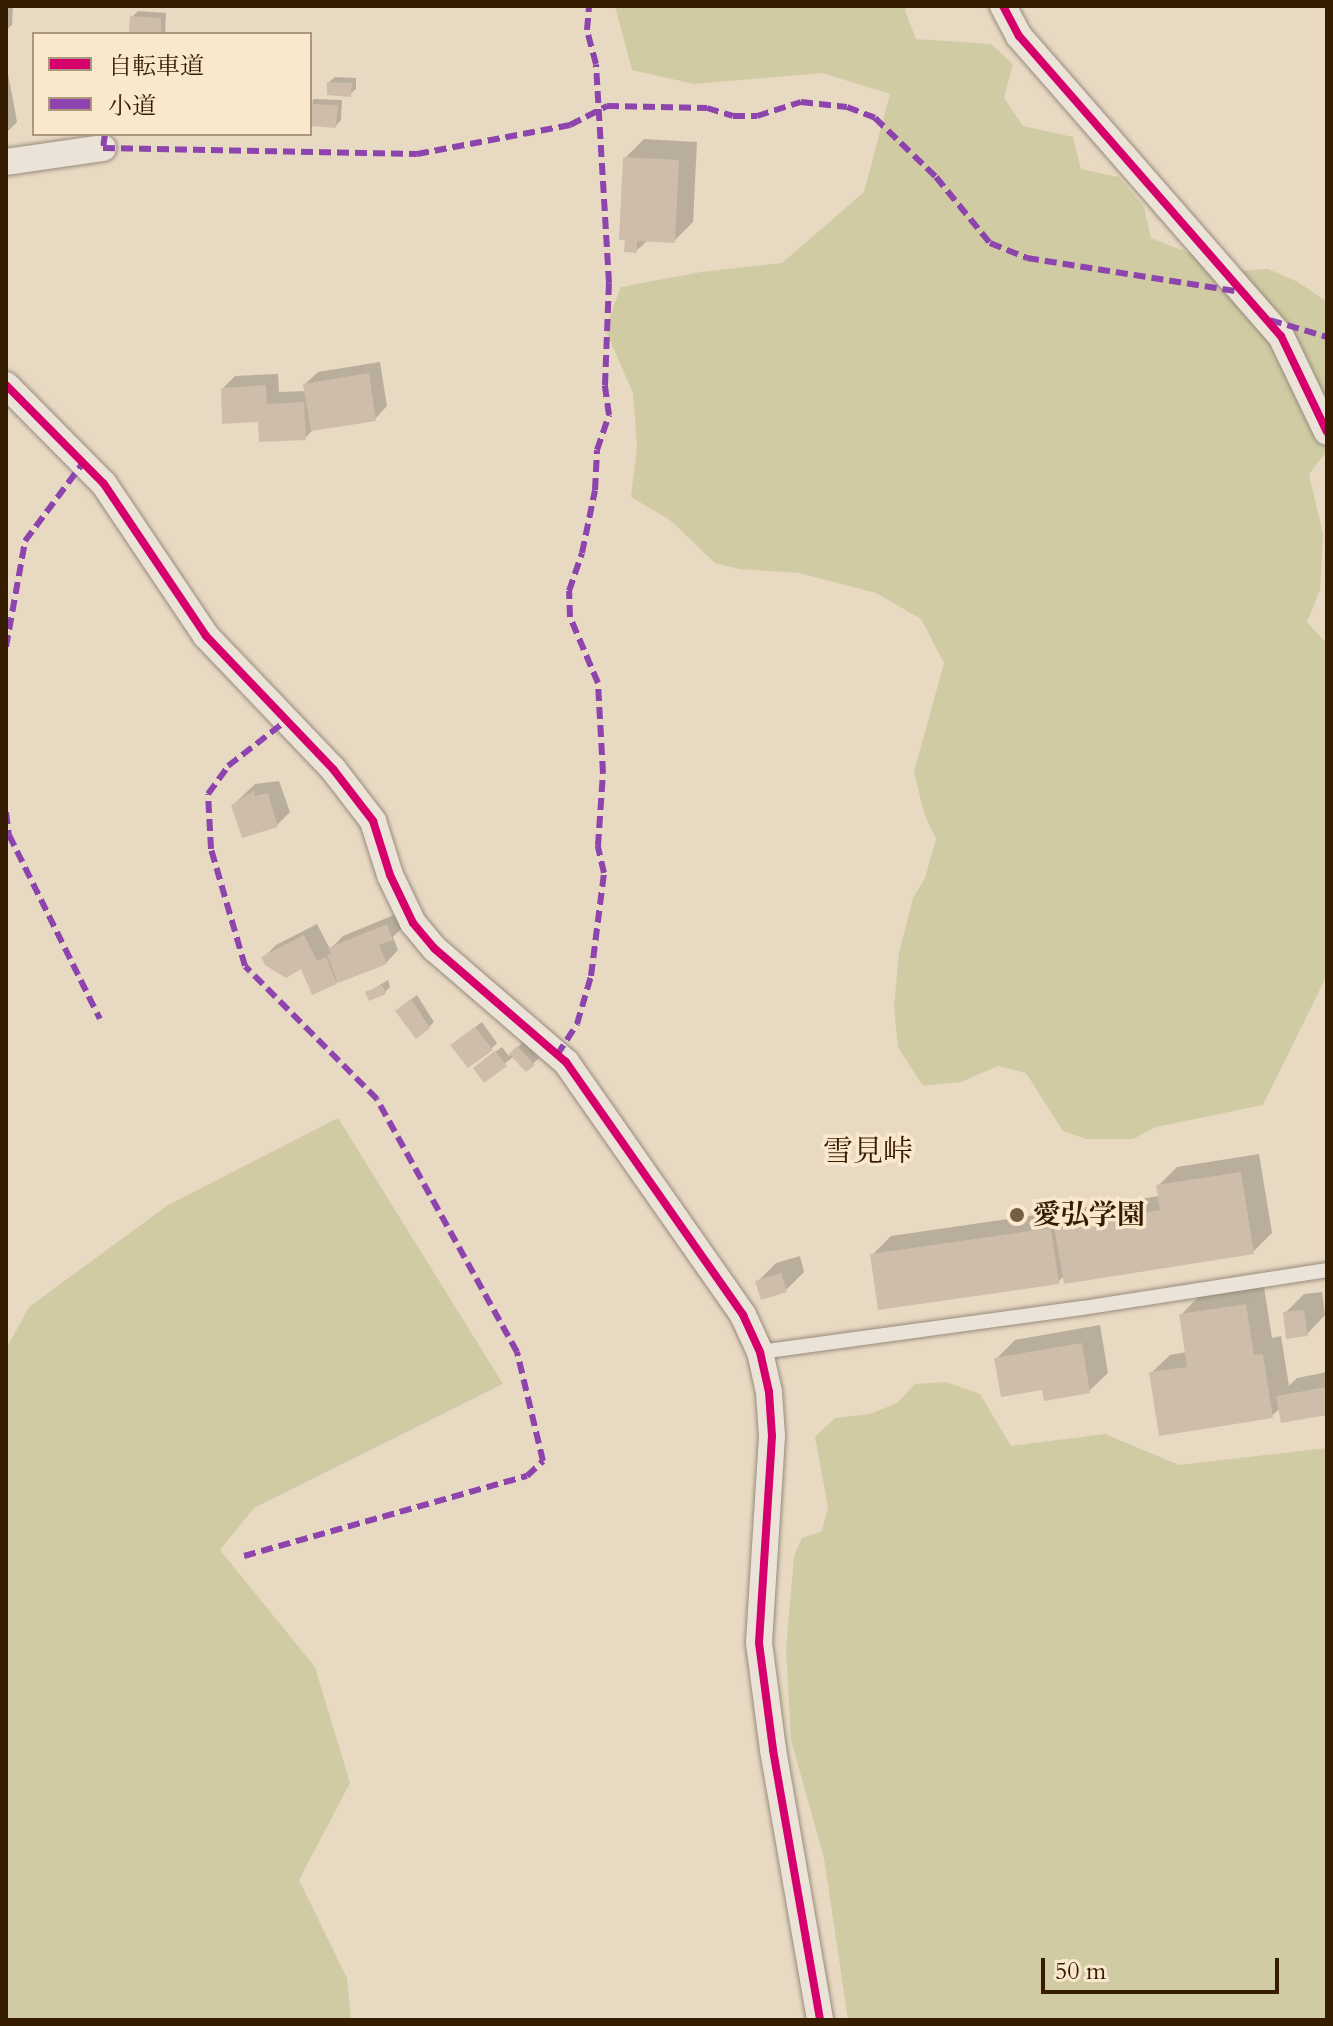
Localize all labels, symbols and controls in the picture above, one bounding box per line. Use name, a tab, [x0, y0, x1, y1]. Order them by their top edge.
legend	[32, 32, 312, 136]
text: 自転車道	[108, 50, 204, 83]
text: 小道	[108, 90, 156, 123]
district label: 雪見峠	[823, 1134, 913, 1170]
place label: 愛弘学園	[1033, 1198, 1145, 1232]
marker: 愛弘学園	[1008, 1206, 1026, 1224]
scale bar	[1045, 1942, 1283, 1992]
text: 50 m	[1055, 1955, 1106, 1988]

